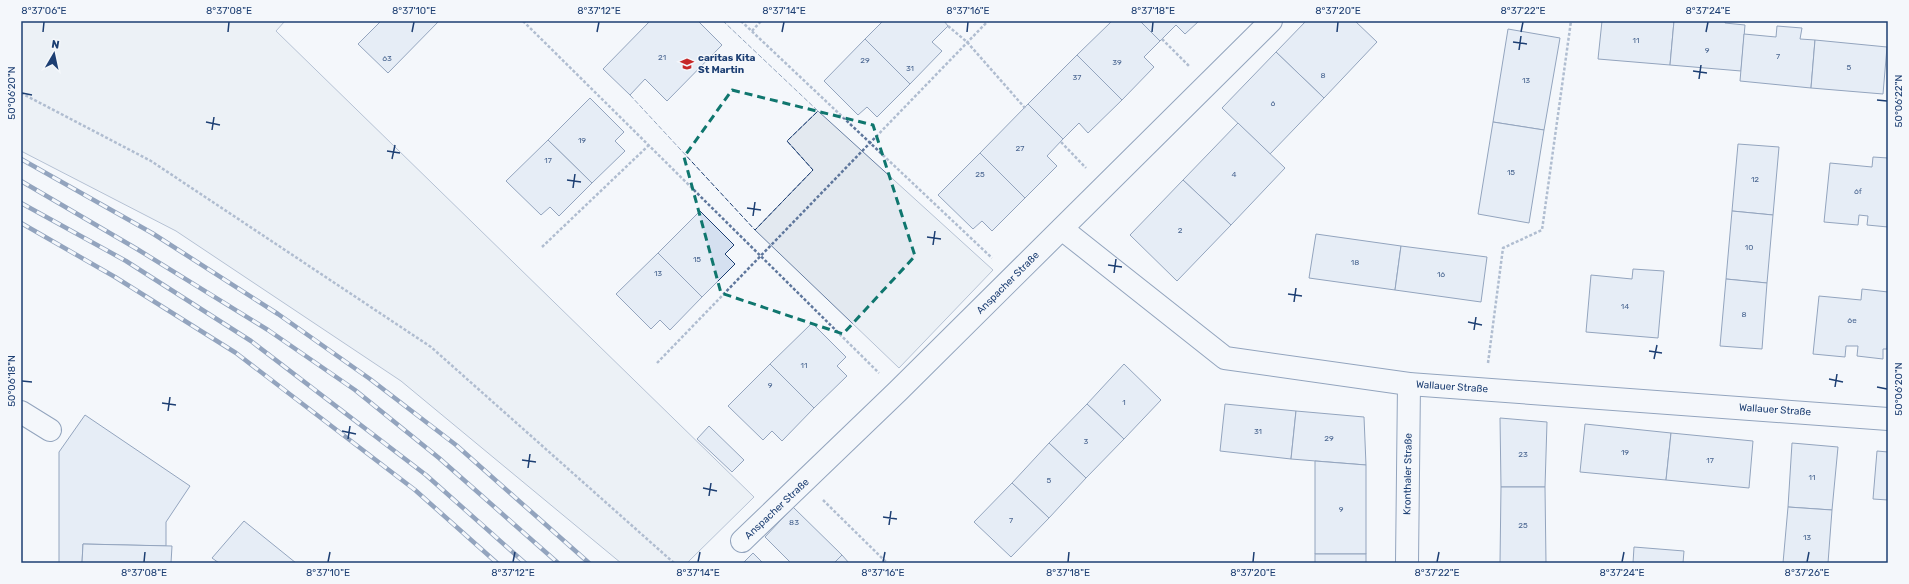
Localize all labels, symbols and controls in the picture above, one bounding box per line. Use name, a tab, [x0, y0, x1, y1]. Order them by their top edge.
text: 8°37'06"E	[21, 5, 67, 17]
text: 8°37'08"E	[206, 5, 252, 17]
text: 8°37'10"E	[392, 5, 436, 17]
text: 8°37'12"E	[577, 5, 621, 17]
text: 8°37'14"E	[762, 5, 806, 17]
text: 8°37'16"E	[946, 5, 990, 17]
text: 8°37'18"E	[1131, 5, 1175, 17]
text: 8°37'20"E	[1315, 5, 1361, 17]
text: 8°37'22"E	[1500, 5, 1546, 17]
text: 8°37'24"E	[1685, 5, 1731, 17]
north arrow	[34, 34, 74, 74]
house number: 11	[1633, 36, 1639, 45]
text: N	[51, 38, 60, 52]
house number: 9	[1705, 46, 1710, 55]
place label: caritas Kita St Martin	[698, 52, 756, 76]
house number: 7	[1776, 52, 1780, 61]
house number: 21	[658, 53, 666, 62]
house number: 63	[382, 54, 392, 63]
school or university icon: caritas Kita St Martin	[679, 56, 695, 72]
house number: 29	[860, 56, 870, 65]
house number: 39	[1112, 58, 1122, 67]
house number: 5	[1847, 63, 1852, 72]
house number: 31	[906, 64, 914, 73]
text: 50°06'20"N	[6, 66, 18, 120]
house number: 8	[1320, 71, 1326, 80]
house number: 37	[1073, 73, 1081, 82]
text: 50°06'22"N	[1893, 75, 1905, 127]
house number: 13	[1522, 76, 1530, 85]
house number: 6	[1271, 99, 1276, 108]
house number: 19	[578, 136, 586, 145]
house number: 27	[1016, 144, 1024, 153]
house number: 17	[544, 156, 552, 165]
house number: 15	[1507, 168, 1515, 177]
house number: 25	[975, 170, 985, 179]
house number: 4	[1232, 170, 1237, 179]
house number: 12	[1751, 175, 1759, 184]
house number: 6f	[1854, 187, 1863, 196]
house number: 2	[1178, 226, 1183, 235]
house number: 10	[1745, 243, 1753, 252]
street label: Anspacher Straße	[974, 249, 1042, 317]
house number: 15	[693, 255, 701, 264]
house number: 18	[1351, 258, 1359, 267]
house number: 13	[654, 269, 662, 278]
house number: 16	[1437, 270, 1445, 279]
house number: 14	[1621, 302, 1629, 311]
house number: 8	[1741, 310, 1747, 319]
house number: 6e	[1847, 316, 1857, 325]
text: 50°06'18"N	[6, 355, 18, 407]
house number: 11	[801, 361, 807, 370]
text: 50°06'20"N	[1893, 362, 1905, 416]
street label: Wallauer Straße	[1416, 378, 1489, 396]
house number: 9	[768, 381, 773, 390]
house number: 1	[1122, 398, 1126, 407]
street label: Wallauer Straße	[1739, 401, 1812, 419]
house number: 31	[1254, 427, 1262, 436]
street label: Kronthaler Straße	[1401, 433, 1415, 515]
house number: 29	[1324, 434, 1334, 443]
house number: 3	[1084, 437, 1089, 446]
house number: 19	[1621, 448, 1629, 457]
house number: 23	[1518, 450, 1528, 459]
house number: 17	[1706, 456, 1714, 465]
house number: 11	[1809, 473, 1815, 482]
street label: Anspacher Straße	[742, 476, 812, 542]
house number: 5	[1047, 476, 1052, 485]
house number: 9	[1339, 505, 1344, 514]
house number: 7	[1009, 516, 1013, 525]
house number: 83	[789, 518, 799, 527]
house number: 25	[1518, 521, 1528, 530]
house number: 13	[1803, 533, 1811, 542]
text: 8°37'08"E	[121, 567, 167, 579]
text: 8°37'10"E	[306, 567, 350, 579]
text: 8°37'12"E	[491, 567, 535, 579]
text: 8°37'14"E	[676, 567, 720, 579]
text: 8°37'16"E	[861, 567, 905, 579]
text: 8°37'18"E	[1046, 567, 1090, 579]
text: 8°37'20"E	[1230, 567, 1276, 579]
text: 8°37'22"E	[1414, 567, 1460, 579]
text: 8°37'24"E	[1599, 567, 1645, 579]
text: 8°37'26"E	[1785, 567, 1829, 579]

